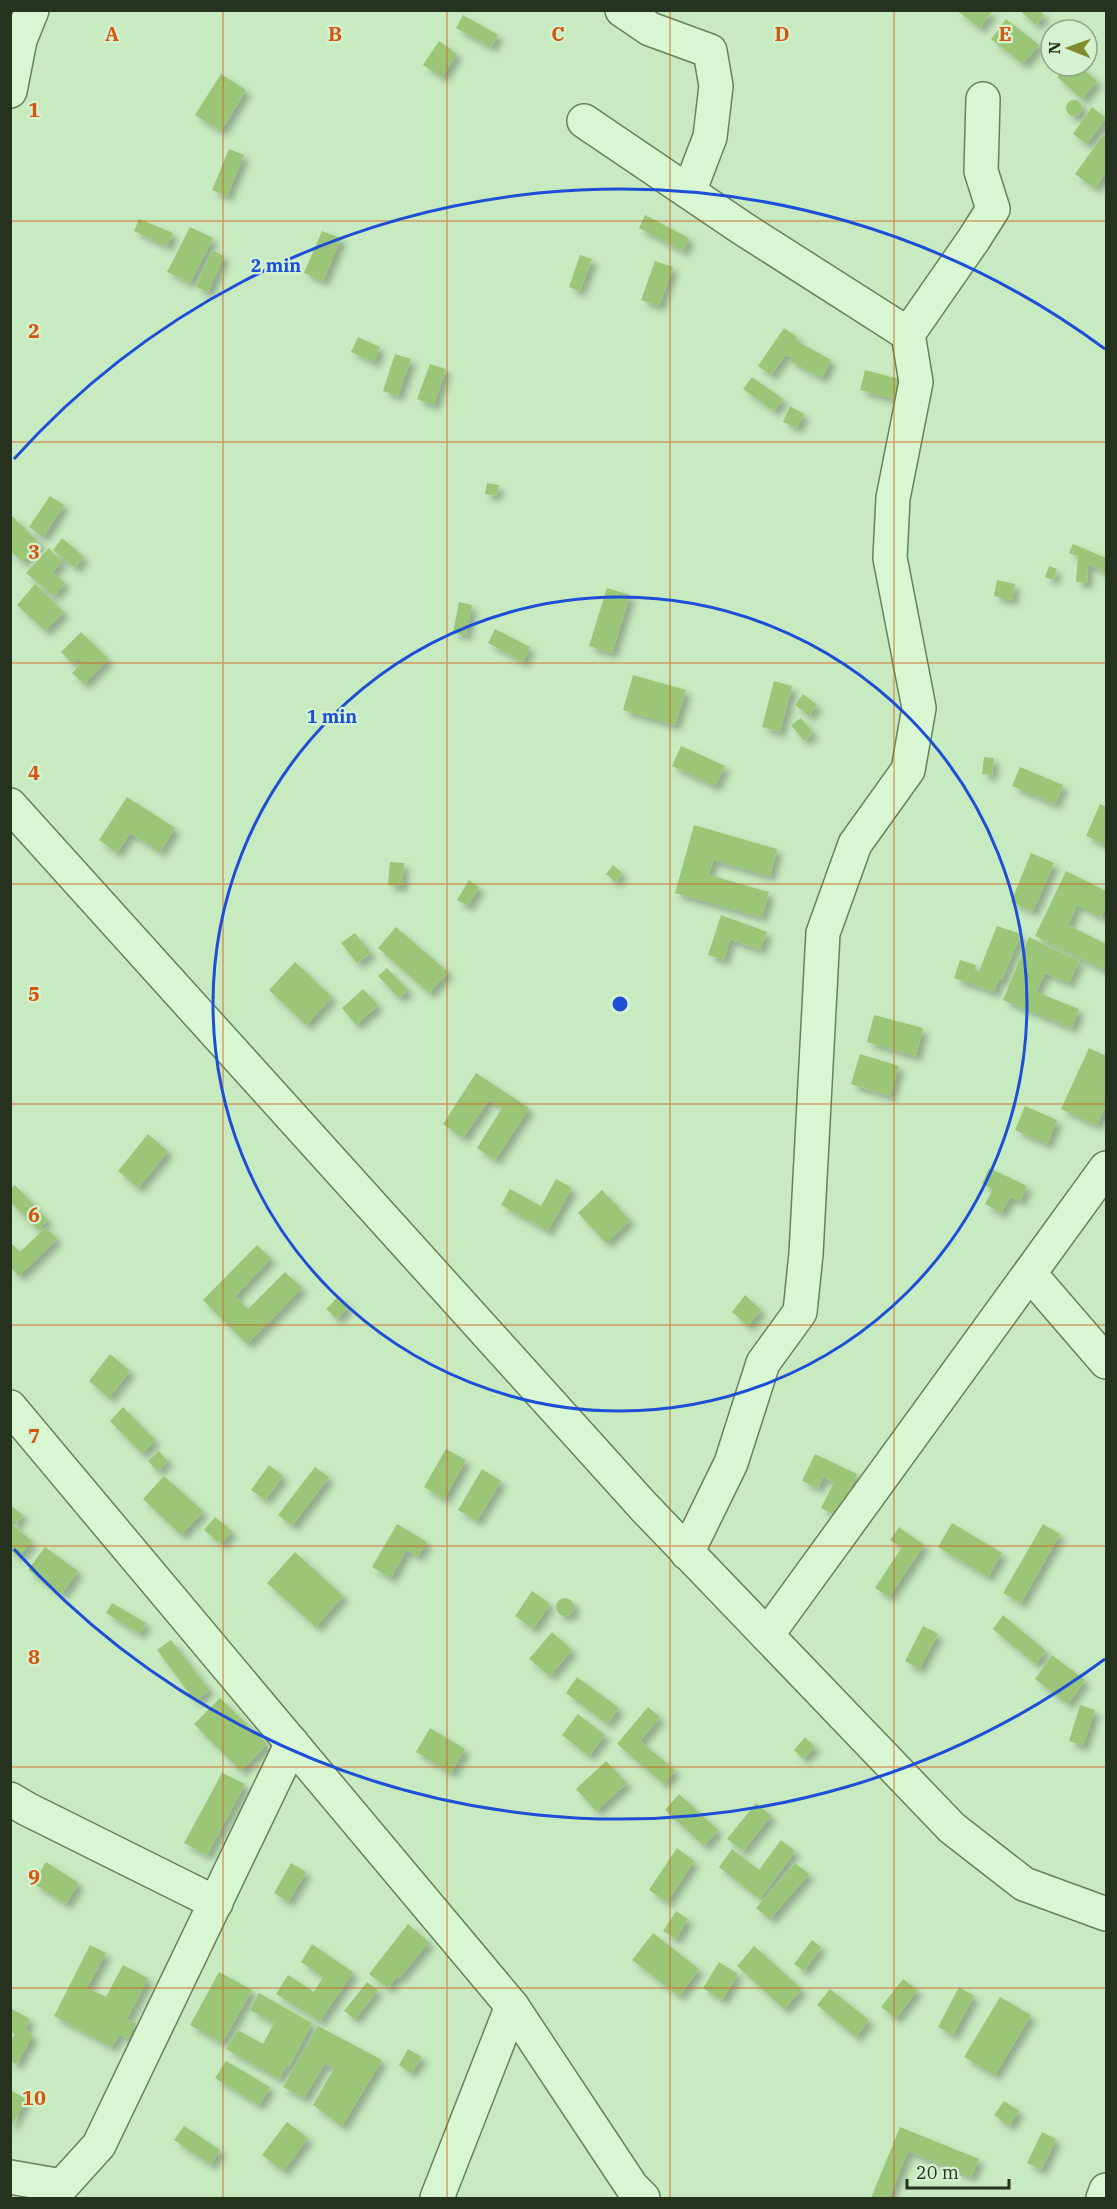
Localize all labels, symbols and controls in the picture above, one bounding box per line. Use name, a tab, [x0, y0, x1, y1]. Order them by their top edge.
north arrow	[1039, 18, 1099, 78]
text: A	[105, 20, 119, 47]
text: B	[328, 20, 342, 47]
text: C	[551, 20, 565, 47]
text: D	[774, 20, 790, 47]
text: E	[998, 20, 1012, 47]
text: N	[1044, 41, 1064, 54]
text: 1	[28, 96, 40, 123]
text: 2 min	[251, 254, 301, 277]
text: 2	[28, 317, 40, 344]
text: 3	[28, 538, 40, 565]
text: 1 min	[307, 705, 357, 728]
text: 4	[28, 759, 40, 786]
text: 5	[28, 980, 40, 1007]
centre of rings	[610, 994, 630, 1014]
text: 6	[28, 1201, 40, 1228]
text: 7	[28, 1422, 40, 1449]
text: 8	[28, 1643, 40, 1670]
text: 9	[28, 1863, 40, 1890]
text: 10	[22, 2084, 46, 2111]
scale bar	[907, 2152, 1009, 2190]
text: 20 m	[916, 2161, 959, 2184]

